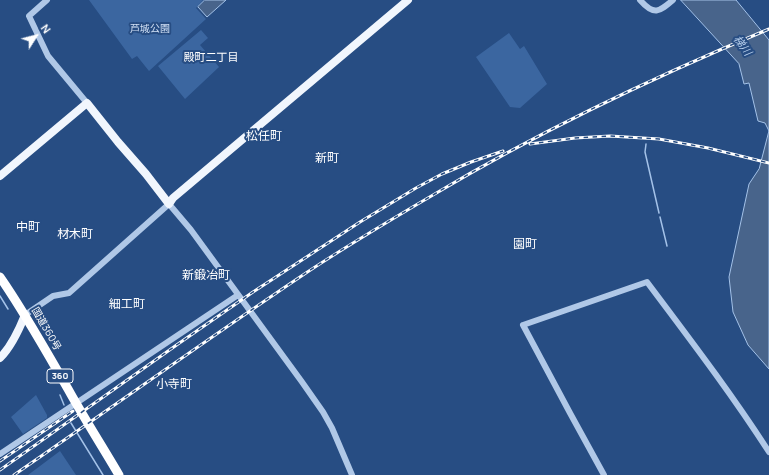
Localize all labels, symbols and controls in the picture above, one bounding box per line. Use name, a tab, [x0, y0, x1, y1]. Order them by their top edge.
north arrow	[16, 16, 56, 56]
text: N	[38, 21, 55, 36]
park label: 芦城公園	[130, 23, 170, 35]
water label: 梯川	[730, 33, 754, 59]
district label: 殿町二丁目	[184, 51, 238, 65]
district label: 松任町	[246, 130, 282, 144]
district label: 新町	[315, 152, 339, 166]
district label: 中町	[16, 221, 40, 235]
district label: 材木町	[57, 228, 93, 242]
district label: 園町	[513, 238, 537, 252]
district label: 新鍛冶町	[182, 269, 230, 283]
district label: 細工町	[109, 298, 145, 312]
street label: 国道360号	[29, 305, 63, 353]
road number: 360	[47, 369, 73, 383]
district label: 小寺町	[156, 378, 192, 392]

